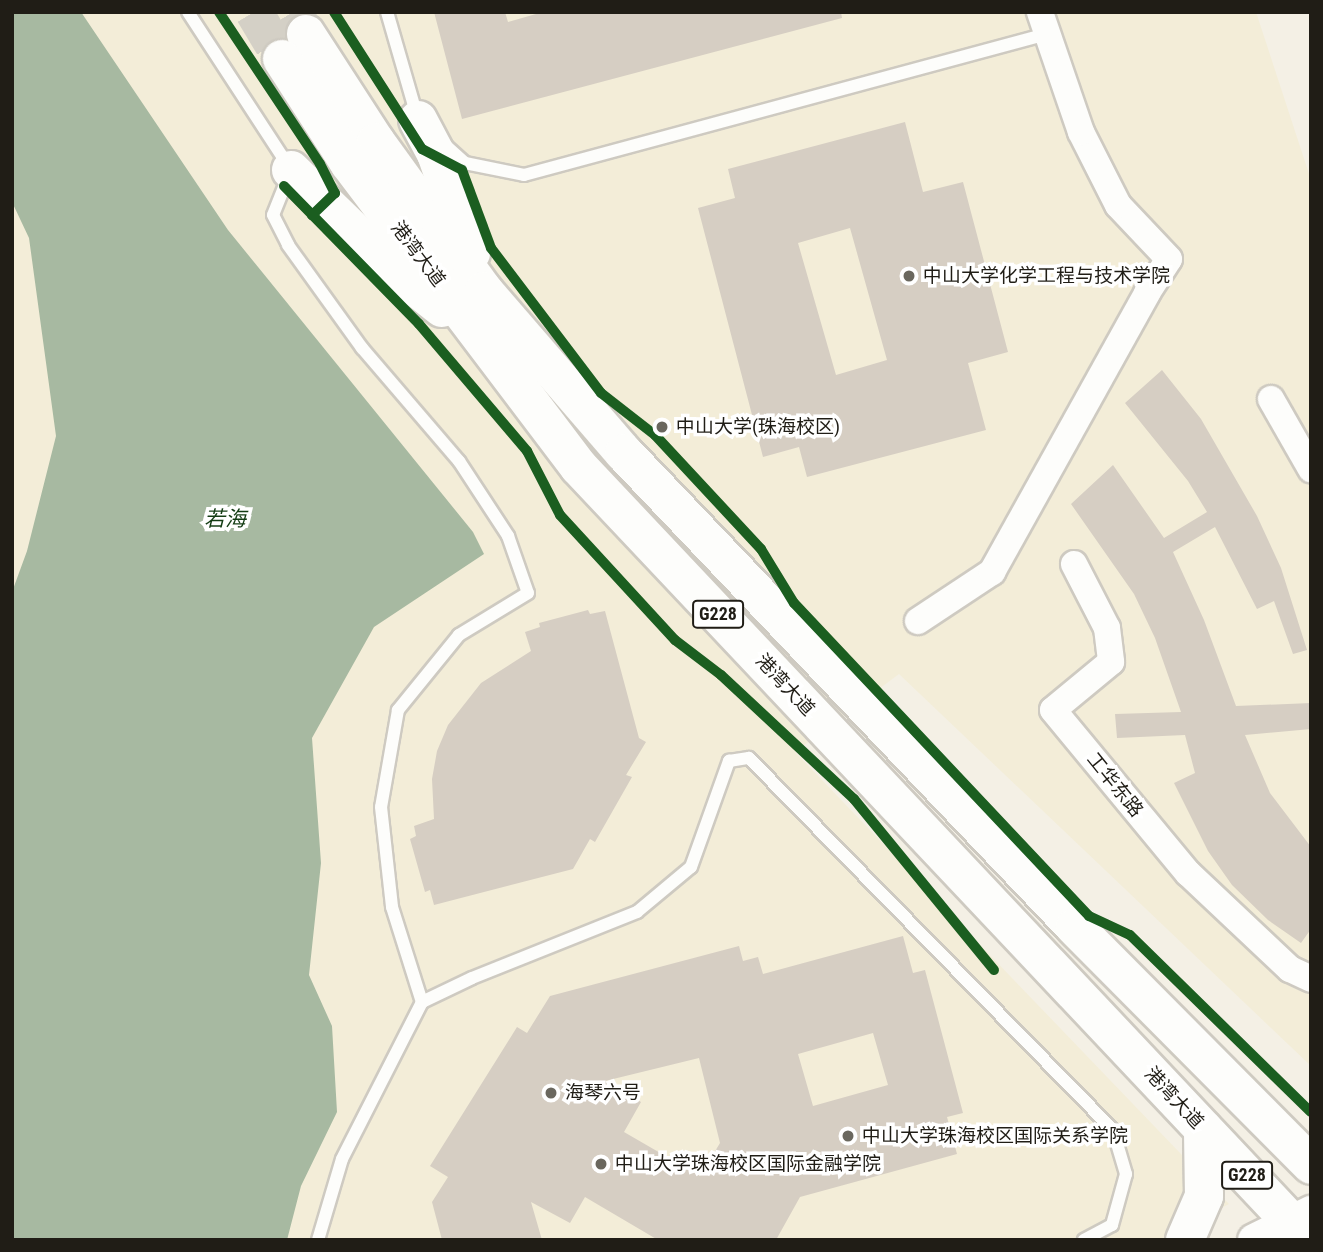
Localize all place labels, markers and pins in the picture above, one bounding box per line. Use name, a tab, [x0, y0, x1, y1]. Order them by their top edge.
place label: 中山大学化学工程与技术学院	[923, 265, 1170, 287]
marker: 中山大学化学工程与技术学院	[901, 268, 917, 284]
place label: 中山大学(珠海校区)	[676, 416, 840, 438]
marker: 中山大学(珠海校区)	[654, 419, 670, 435]
place label: 海琴六号	[565, 1082, 641, 1104]
marker: 海琴六号	[543, 1085, 559, 1101]
place label: 中山大学珠海校区国际关系学院	[862, 1125, 1128, 1147]
marker: 中山大学珠海校区国际关系学院	[840, 1128, 856, 1144]
place label: 中山大学珠海校区国际金融学院	[615, 1153, 881, 1175]
marker: 中山大学珠海校区国际金融学院	[593, 1156, 609, 1172]

